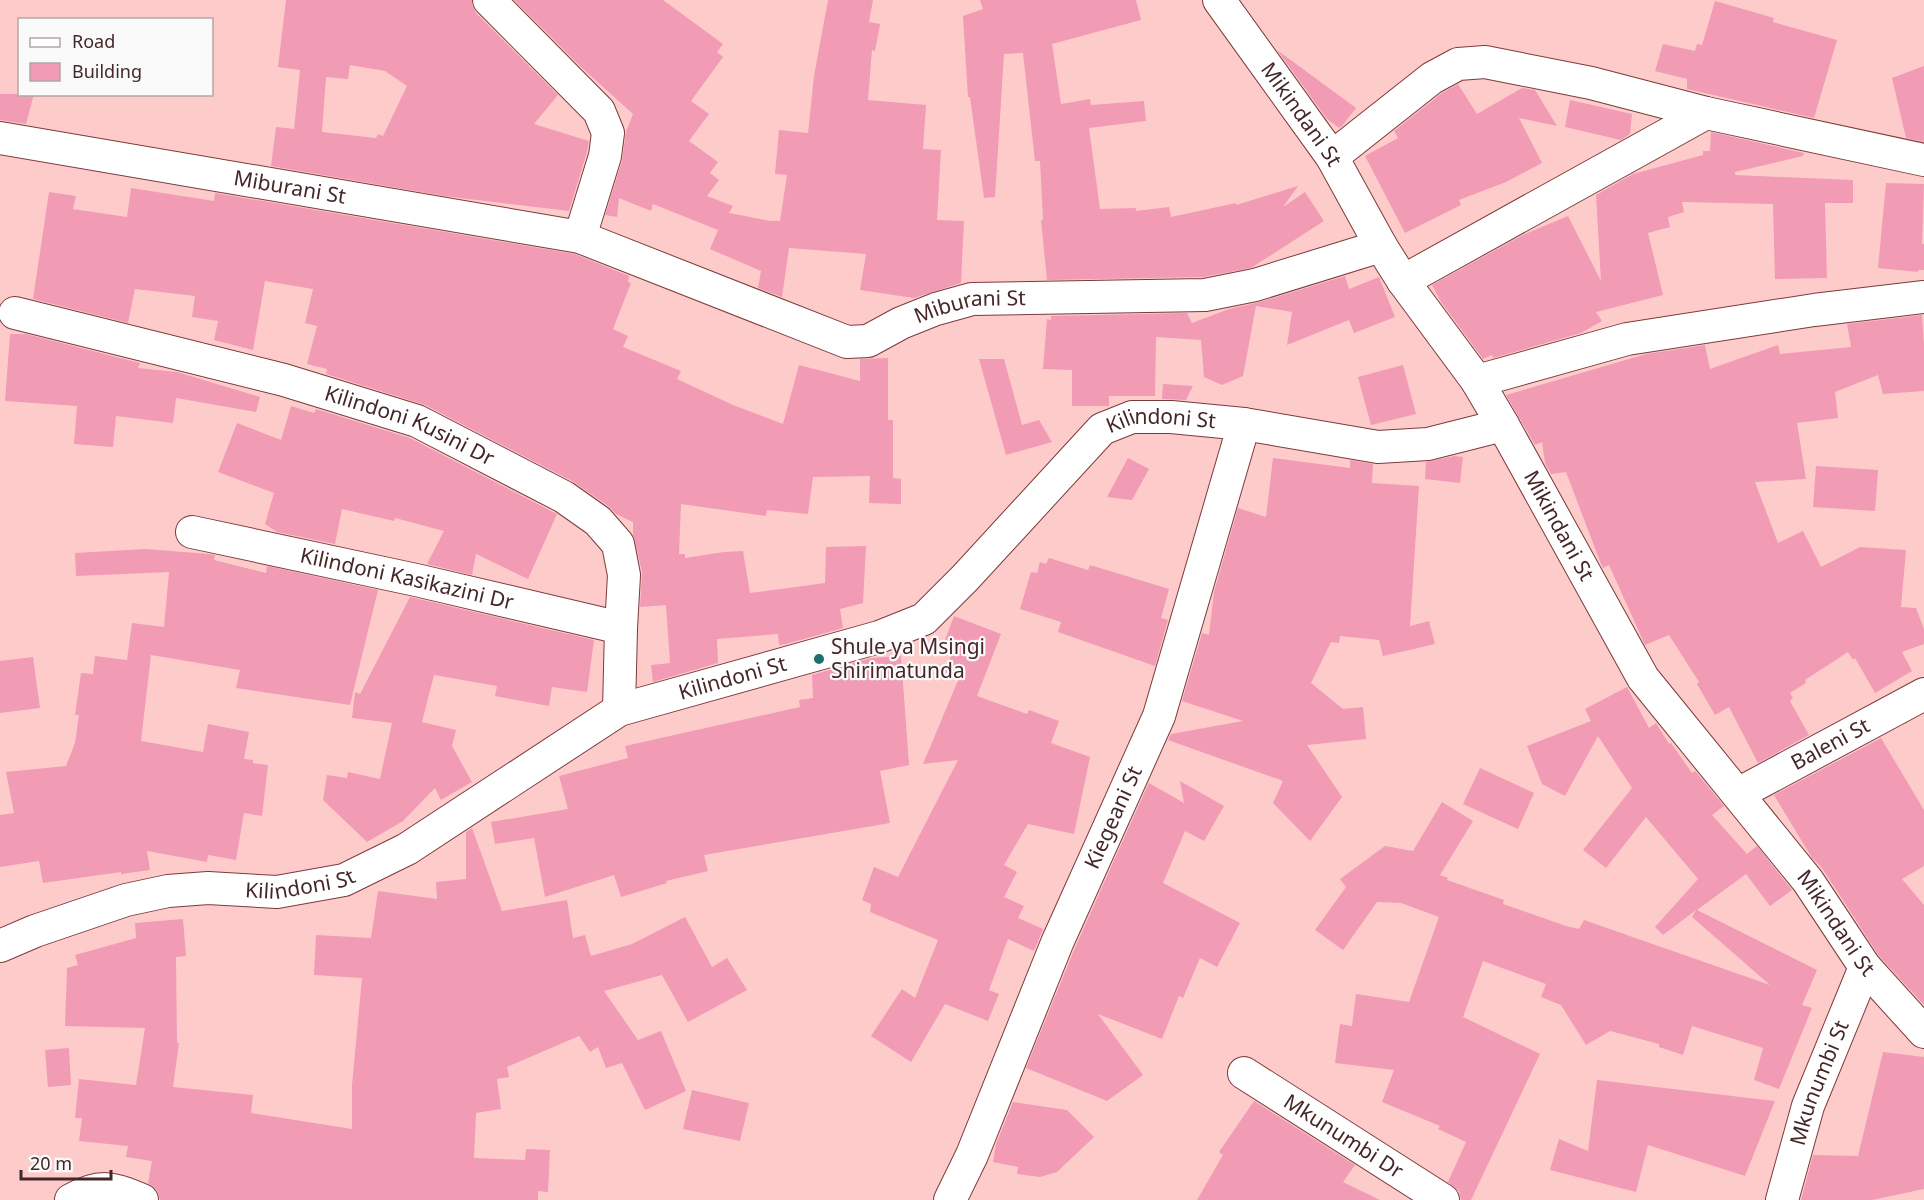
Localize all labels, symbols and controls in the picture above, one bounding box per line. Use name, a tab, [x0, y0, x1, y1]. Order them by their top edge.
legend	[18, 18, 213, 96]
text: Road	[72, 29, 115, 53]
street label: Mikindani St	[1255, 56, 1349, 171]
text: Building	[72, 59, 142, 83]
street label: Miburani St	[232, 163, 349, 210]
street label: Miburani St	[910, 283, 1026, 329]
street label: Kilindoni Kusini Dr	[321, 378, 500, 472]
street label: Kilindoni St	[1101, 402, 1218, 439]
street label: Mikindani St	[1518, 465, 1602, 586]
street label: Kilindoni Kasikazini Dr	[298, 541, 517, 616]
place label: Shule ya Msingi Shirimatunda	[831, 632, 985, 684]
street label: Kilindoni St	[675, 649, 790, 706]
marker: Shule ya Msingi Shirimatunda	[812, 652, 826, 666]
street label: Baleni St	[1786, 711, 1875, 776]
street label: Kiegeani St	[1077, 761, 1148, 873]
street label: Kilindoni St	[244, 862, 360, 905]
street label: Mikindani St	[1791, 863, 1882, 982]
street label: Mkunumbi St	[1783, 1015, 1855, 1148]
street label: Mkunumbi Dr	[1279, 1087, 1409, 1184]
scale bar	[21, 1143, 111, 1181]
text: 20 m	[30, 1151, 72, 1175]

